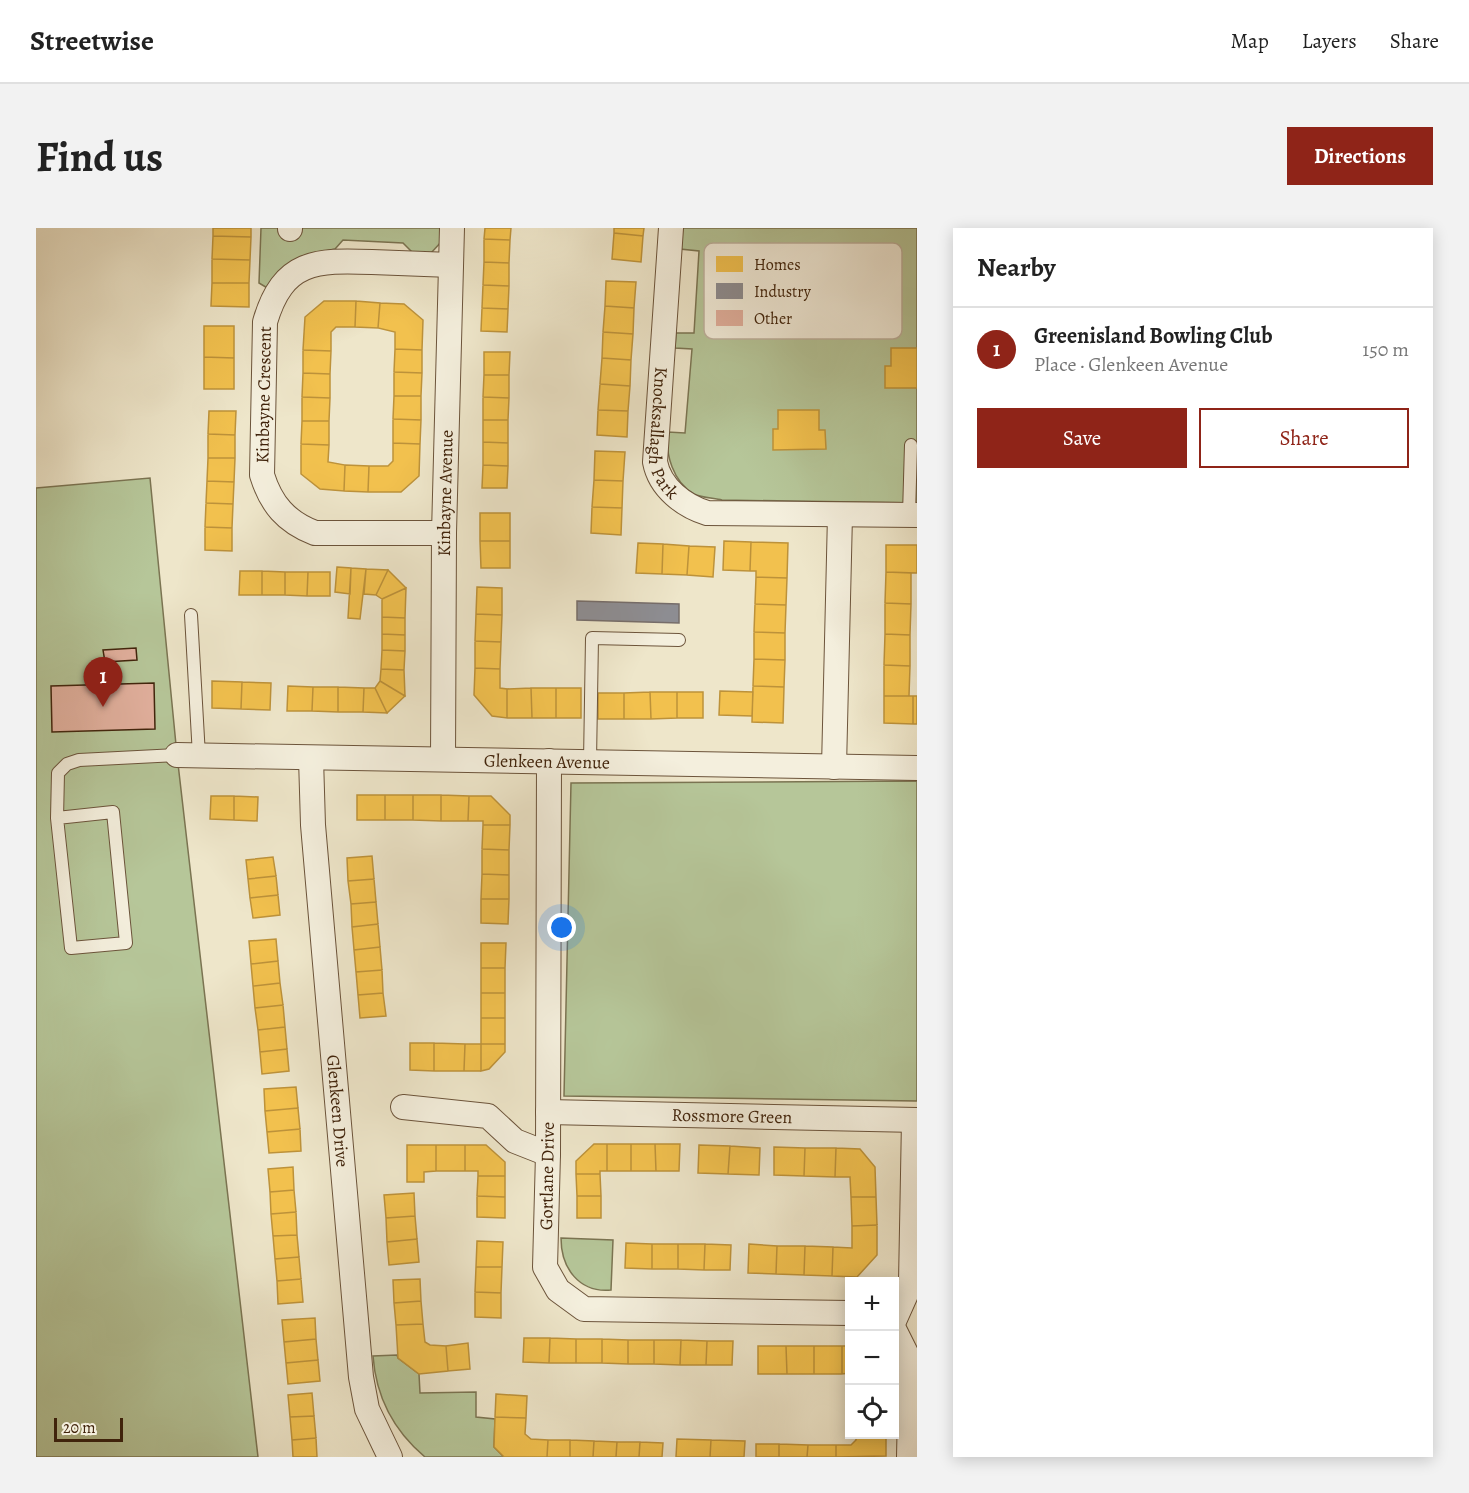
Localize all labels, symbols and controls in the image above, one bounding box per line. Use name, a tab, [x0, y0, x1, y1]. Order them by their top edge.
text: Streetwise	[30, 22, 154, 60]
text: Map	[1230, 27, 1269, 55]
text: Layers	[1302, 27, 1357, 55]
text: Share	[1390, 27, 1439, 55]
button: Directions	[1287, 127, 1433, 185]
text: Find us	[36, 128, 163, 185]
legend	[704, 243, 902, 339]
text: Nearby	[977, 250, 1056, 285]
text: Homes	[754, 254, 801, 276]
text: Industry	[754, 281, 812, 303]
text: Other	[754, 308, 792, 330]
text: Greenisland Bowling Club	[1034, 321, 1273, 351]
street label: Kinbayne Crescent	[250, 326, 277, 464]
text: 1	[993, 336, 1000, 363]
text: 150 m	[1362, 336, 1409, 363]
text: Place · Glenkeen Avenue	[1034, 351, 1228, 378]
street label: Knocksallagh Park	[643, 366, 684, 505]
button: Save	[977, 408, 1187, 468]
button: Share	[1199, 408, 1409, 468]
street label: Kinbayne Avenue	[432, 429, 459, 556]
pin: 1	[84, 658, 122, 707]
street label: Glenkeen Avenue	[484, 748, 610, 775]
your location	[547, 913, 576, 942]
street label: Glenkeen Drive	[321, 1054, 355, 1168]
street label: Rossmore Green	[671, 1103, 793, 1129]
street label: Gortlane Drive	[534, 1122, 560, 1230]
map controls	[845, 1277, 899, 1439]
button: +	[845, 1277, 899, 1331]
button: −	[845, 1331, 899, 1385]
button: locate	[845, 1385, 899, 1439]
scale bar	[54, 1415, 123, 1442]
text: 20 m	[63, 1417, 96, 1439]

